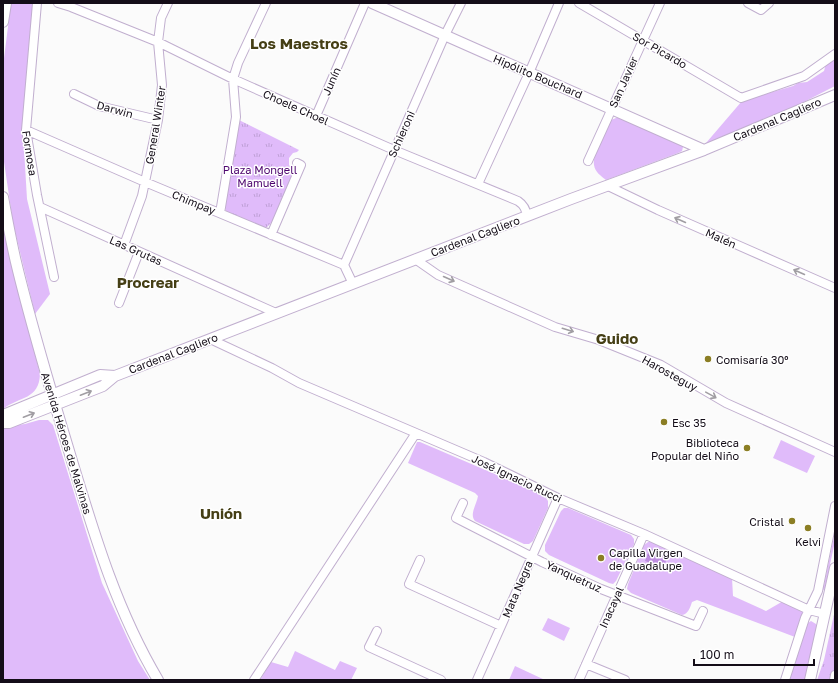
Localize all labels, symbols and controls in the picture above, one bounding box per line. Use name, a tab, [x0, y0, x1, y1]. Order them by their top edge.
street label: Sor Picardo	[631, 29, 690, 71]
district label: Los Maestros	[250, 34, 348, 52]
street label: Hipólito Bouchard	[492, 51, 584, 101]
street label: San Javier	[606, 54, 640, 110]
street label: Junín	[319, 65, 343, 97]
street label: General Winter	[142, 84, 168, 165]
street label: Choele Choel	[261, 87, 331, 127]
street label: Cardenal Cagliero	[731, 94, 823, 143]
street label: Darwin	[95, 98, 135, 120]
street label: Schieroni	[385, 109, 417, 159]
street label: Formosa	[20, 129, 40, 177]
park label: Plaza Mongell Mamuell	[223, 163, 298, 189]
street label: Chimpay	[170, 187, 218, 217]
street label: Cardenal Cagliero	[429, 213, 522, 259]
one-way arrow	[675, 216, 687, 223]
street label: Malén	[704, 226, 738, 250]
street label: Las Grutas	[108, 233, 165, 267]
one-way arrow	[794, 268, 806, 276]
district label: Procrear	[117, 273, 179, 291]
one-way arrow	[442, 276, 454, 283]
one-way arrow	[561, 327, 574, 334]
district label: Guido	[596, 329, 638, 347]
street label: Cardenal Cagliero	[127, 330, 220, 376]
street label: Harosteguy	[640, 352, 700, 394]
place label: Comisaría 30º	[716, 353, 788, 366]
marker: Comisaría 30º	[703, 354, 713, 364]
street label: Avenida Héroes de Malvinas	[39, 370, 95, 516]
one-way arrow	[80, 388, 92, 396]
one-way arrow	[705, 392, 717, 400]
one-way arrow	[23, 411, 35, 419]
place label: Esc 35	[672, 416, 706, 429]
marker: Esc 35	[659, 417, 669, 427]
place label: Biblioteca Popular del Niño	[651, 436, 739, 462]
marker: Biblioteca Popular del Niño	[742, 443, 752, 453]
street label: José Ignacio Rucci	[470, 451, 564, 505]
district label: Unión	[200, 504, 242, 522]
place label: Cristal	[749, 515, 784, 528]
marker: Cristal	[787, 516, 797, 526]
marker: Kelvi	[803, 523, 813, 533]
place label: Kelvi	[795, 535, 821, 548]
place label: Capilla Virgen de Guadalupe	[609, 546, 683, 572]
marker: Capilla Virgen de Guadalupe	[596, 553, 606, 563]
street label: Yanquetruz	[544, 557, 604, 595]
street label: Mata Negra	[499, 558, 535, 620]
street label: Inacayal	[596, 584, 626, 630]
scale bar	[694, 641, 814, 667]
text: 100 m	[700, 647, 734, 662]

